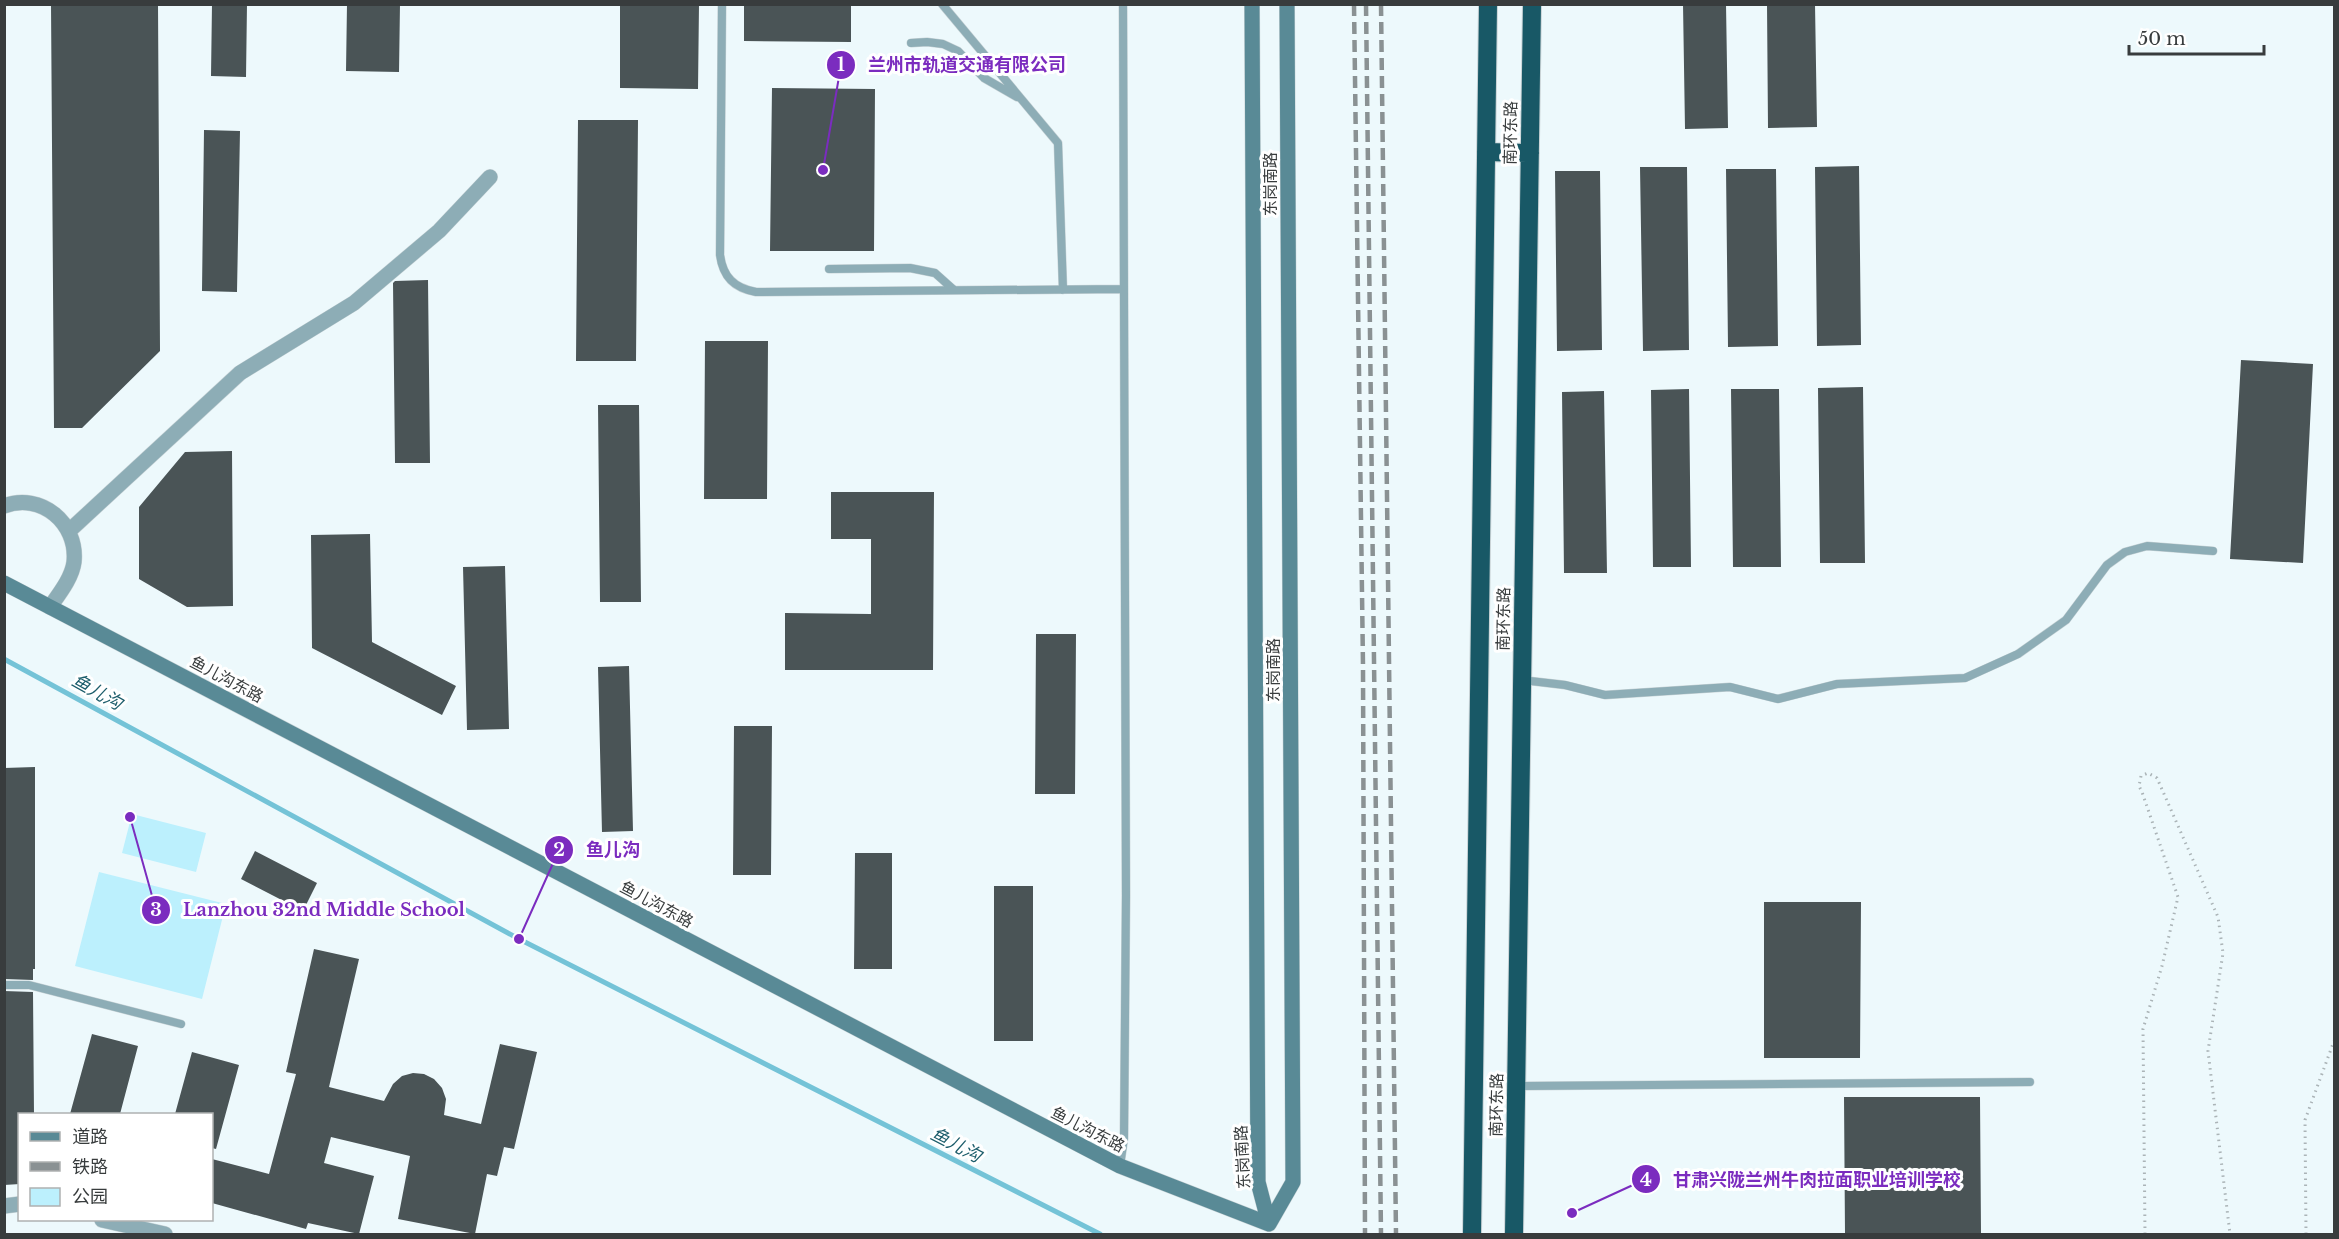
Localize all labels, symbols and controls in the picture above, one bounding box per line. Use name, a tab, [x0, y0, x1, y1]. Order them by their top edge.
scale bar	[2129, 18, 2264, 56]
text: 50 m	[2138, 28, 2186, 50]
callout: 兰州市轨道交通有限公司	[826, 47, 1078, 83]
text: 1	[837, 54, 845, 76]
text: 兰州市轨道交通有限公司	[868, 54, 1066, 76]
street label: 南环东路	[1499, 101, 1521, 165]
street label: 东岗南路	[1260, 152, 1280, 216]
street label: 南环东路	[1492, 587, 1514, 651]
street label: 东岗南路	[1263, 638, 1283, 702]
street label: 鱼儿沟东路	[187, 651, 267, 707]
water label: 鱼儿沟	[68, 669, 128, 716]
callout: 鱼儿沟	[544, 832, 652, 868]
text: 2	[553, 839, 565, 861]
text: 鱼儿沟	[586, 839, 640, 861]
street label: 鱼儿沟东路	[617, 876, 697, 932]
callout: Lanzhou 32nd Middle School	[141, 892, 477, 928]
text: 3	[150, 899, 162, 921]
text: Lanzhou 32nd Middle School	[183, 899, 466, 921]
street label: 南环东路	[1485, 1073, 1507, 1137]
street label: 鱼儿沟东路	[1048, 1102, 1128, 1156]
legend	[18, 1113, 213, 1221]
water label: 鱼儿沟	[927, 1123, 987, 1168]
street label: 东岗南路	[1230, 1125, 1254, 1189]
text: 道路	[72, 1126, 108, 1148]
text: 铁路	[72, 1156, 108, 1178]
callout: 甘肃兴陇兰州牛肉拉面职业培训学校	[1631, 1161, 1973, 1197]
text: 4	[1640, 1169, 1652, 1191]
text: 甘肃兴陇兰州牛肉拉面职业培训学校	[1673, 1169, 1961, 1191]
text: 公园	[72, 1186, 108, 1208]

